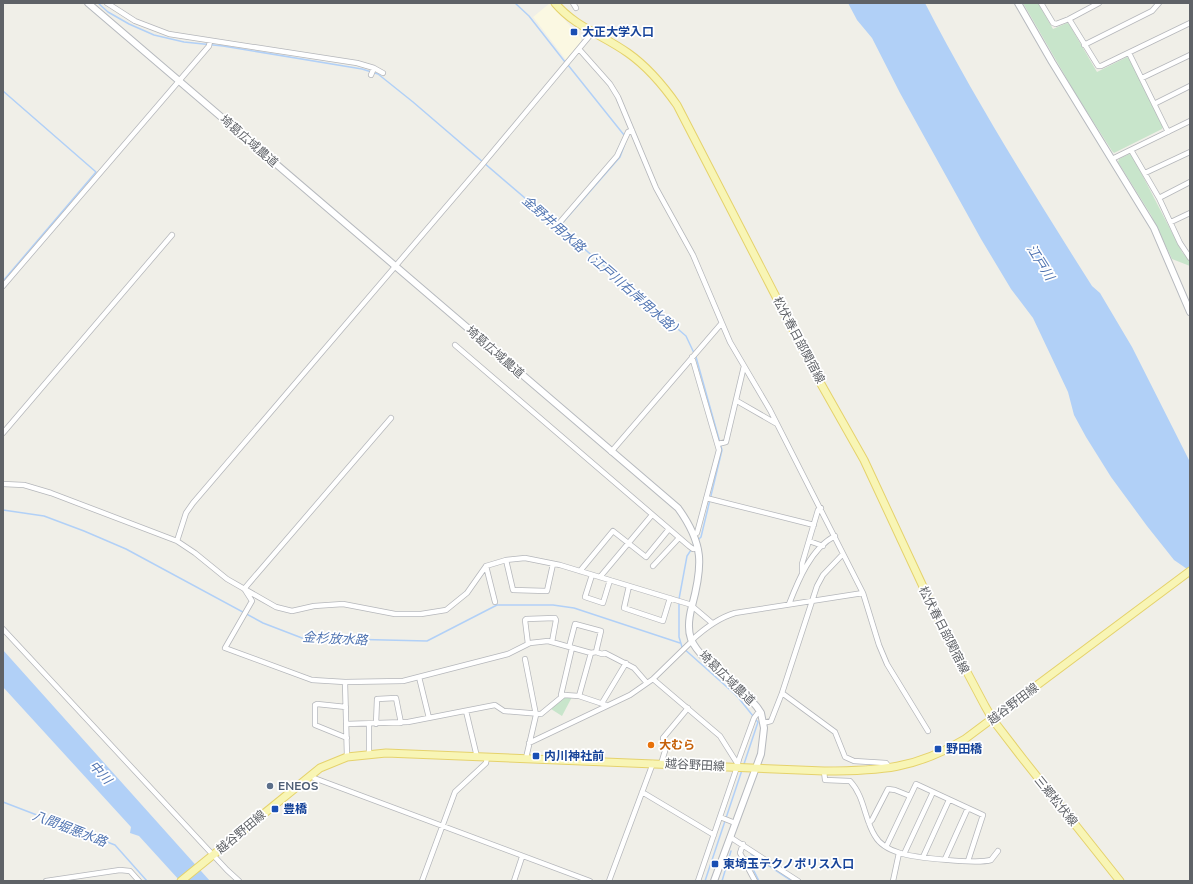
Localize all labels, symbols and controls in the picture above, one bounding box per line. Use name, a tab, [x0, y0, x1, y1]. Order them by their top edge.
place label: 大正大学入口	[582, 24, 654, 40]
marker: 大正大学入口	[569, 27, 579, 37]
street label: 埼葛広域農道	[217, 111, 281, 171]
water label: 金野井用水路（江戸川右岸用水路）	[518, 192, 687, 342]
water label: 江戸川	[1022, 241, 1059, 286]
street label: 松伏春日部関宿線	[769, 294, 829, 386]
street label: 埼葛広域農道	[463, 322, 527, 382]
street label: 松伏春日部関宿線	[915, 584, 973, 676]
water label: 金杉放水路	[302, 628, 369, 650]
street label: 埼葛広域農道	[696, 647, 758, 709]
street label: 越谷野田線	[984, 680, 1042, 728]
place label: 大むら	[659, 737, 695, 753]
marker: 大むら	[646, 740, 656, 750]
place label: 野田橋	[946, 741, 983, 757]
marker: 野田橋	[933, 744, 943, 754]
place label: 内川神社前	[544, 748, 604, 764]
marker: 内川神社前	[531, 751, 541, 761]
street label: 越谷野田線	[665, 755, 725, 775]
water label: 中川	[85, 757, 117, 790]
street label: 三郷松伏線	[1031, 773, 1081, 829]
place label: ENEOS	[278, 778, 319, 794]
marker: ENEOS	[265, 781, 275, 791]
place label: 豊橋	[283, 801, 308, 817]
marker: 豊橋	[270, 804, 280, 814]
water label: 八間堀悪水路	[30, 807, 110, 852]
street label: 越谷野田線	[213, 807, 269, 857]
place label: 東埼玉テクノポリス入口	[723, 856, 854, 872]
marker: 東埼玉テクノポリス入口	[710, 859, 720, 869]

